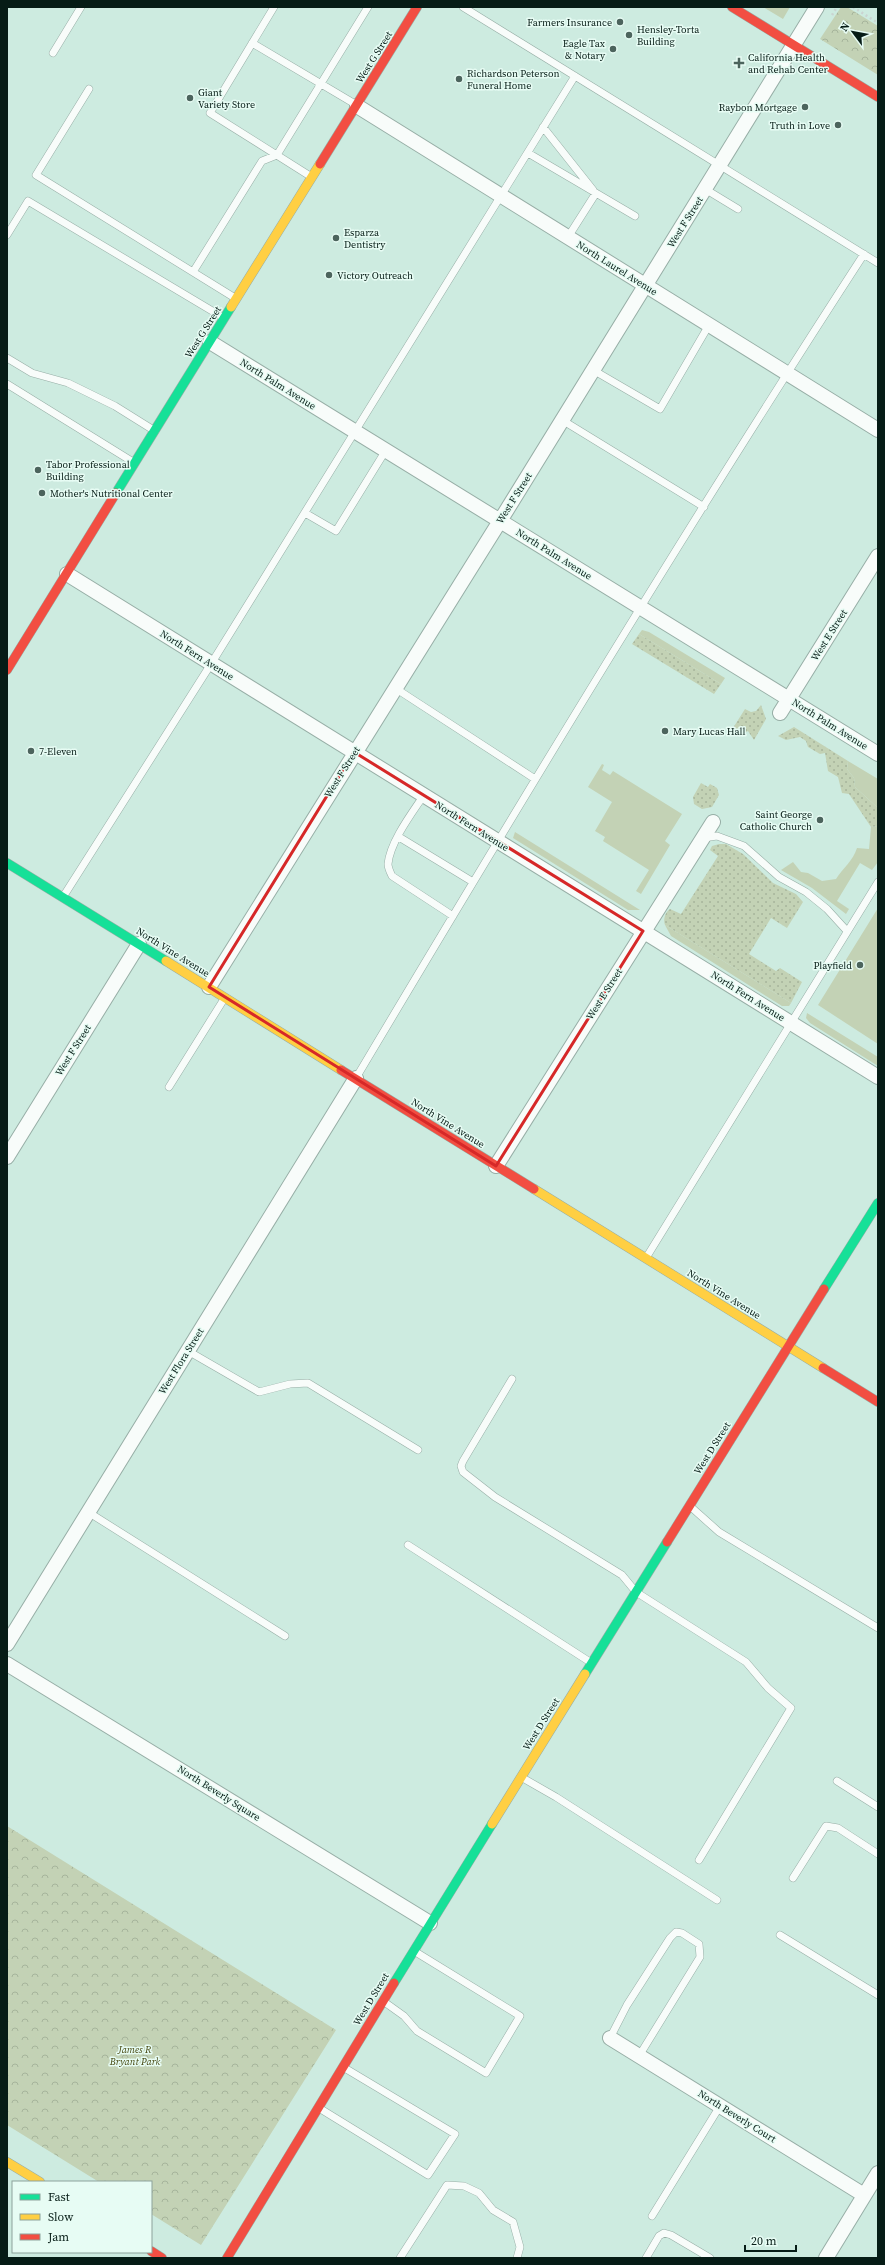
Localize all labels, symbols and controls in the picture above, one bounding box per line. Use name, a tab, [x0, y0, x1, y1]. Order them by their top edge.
north arrow	[833, 12, 873, 52]
place label: Farmers Insurance	[527, 16, 612, 29]
marker: Farmers Insurance	[615, 17, 625, 27]
text: N	[836, 20, 853, 34]
place label: Hensley-Torta Building	[637, 23, 700, 48]
street label: West G Street	[353, 28, 396, 85]
marker: Hensley-Torta Building	[624, 30, 634, 40]
place label: Eagle Tax & Notary	[563, 37, 606, 62]
marker: Eagle Tax & Notary	[608, 44, 618, 54]
place label: California Health and Rehab Center	[748, 51, 828, 76]
marker: California Health and Rehab Center	[733, 57, 745, 69]
place label: Richardson Peterson Funeral Home	[467, 67, 560, 92]
marker: Richardson Peterson Funeral Home	[454, 74, 464, 84]
place label: Giant Variety Store	[198, 86, 255, 111]
marker: Giant Variety Store	[185, 93, 195, 103]
place label: Raybon Mortgage	[719, 101, 797, 114]
marker: Raybon Mortgage	[800, 102, 810, 112]
place label: Truth in Love	[770, 119, 830, 132]
marker: Truth in Love	[833, 120, 843, 130]
street label: West F Street	[664, 193, 706, 250]
place label: Esparza Dentistry	[344, 226, 386, 251]
marker: Esparza Dentistry	[331, 233, 341, 243]
street label: North Laurel Avenue	[574, 238, 660, 298]
place label: Victory Outreach	[337, 269, 413, 282]
marker: Victory Outreach	[324, 270, 334, 280]
street label: West G Street	[182, 303, 225, 360]
street label: North Palm Avenue	[238, 355, 318, 413]
place label: Tabor Professional Building	[46, 458, 130, 483]
marker: Tabor Professional Building	[33, 465, 43, 475]
street label: West F Street	[493, 469, 535, 526]
place label: Mother's Nutritional Center	[50, 487, 173, 500]
marker: Mother's Nutritional Center	[37, 488, 47, 498]
street label: North Palm Avenue	[514, 525, 594, 583]
street label: West E Street	[808, 606, 850, 663]
street label: North Fern Avenue	[158, 627, 236, 683]
street label: North Palm Avenue	[790, 695, 870, 753]
place label: Mary Lucas Hall	[673, 725, 745, 738]
marker: Mary Lucas Hall	[660, 726, 670, 736]
street label: West F Street	[321, 743, 363, 800]
place label: 7-Eleven	[39, 745, 77, 758]
marker: 7-Eleven	[26, 746, 36, 756]
street label: North Fern Avenue	[433, 798, 511, 854]
place label: Saint George Catholic Church	[740, 808, 812, 833]
marker: Saint George Catholic Church	[815, 815, 825, 825]
street label: North Vine Avenue	[134, 924, 212, 980]
place label: Playfield	[813, 959, 852, 972]
marker: Playfield	[855, 960, 865, 970]
street label: West E Street	[583, 965, 625, 1022]
street label: North Fern Avenue	[709, 968, 787, 1024]
street label: West F Street	[52, 1021, 94, 1078]
street label: North Vine Avenue	[409, 1095, 487, 1151]
street label: North Vine Avenue	[685, 1266, 763, 1322]
street label: West Flora Street	[155, 1325, 207, 1396]
street label: West D Street	[691, 1419, 734, 1477]
street label: West D Street	[520, 1695, 563, 1753]
street label: North Beverly Square	[175, 1762, 263, 1824]
street label: West D Street	[350, 1970, 392, 2028]
park label: James R Bryant Park	[109, 2043, 160, 2068]
street label: North Beverly Court	[696, 2087, 779, 2146]
legend	[12, 2181, 152, 2253]
text: Fast	[48, 2189, 70, 2205]
text: Slow	[48, 2209, 74, 2225]
scale bar	[745, 2227, 796, 2253]
text: Jam	[47, 2229, 69, 2245]
text: 20 m	[751, 2233, 777, 2249]

